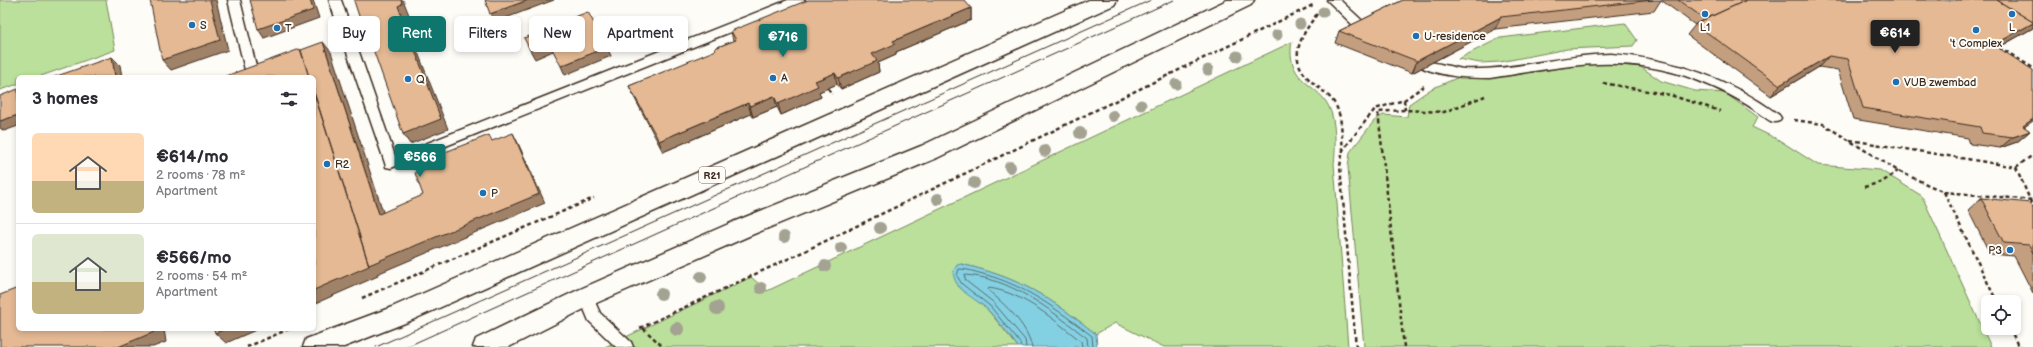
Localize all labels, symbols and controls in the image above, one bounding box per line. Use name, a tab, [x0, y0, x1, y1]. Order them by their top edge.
marker: L1	[1700, 9, 1710, 19]
marker: L	[2007, 9, 2017, 19]
chip: Buy	[328, 16, 380, 52]
chip: Rent	[388, 16, 446, 52]
chip: Filters	[454, 16, 521, 52]
chip: New	[529, 16, 585, 52]
chip: Apartment	[593, 16, 688, 52]
place label: S	[200, 19, 207, 32]
marker: S	[187, 20, 197, 30]
pin: €614	[1871, 20, 1919, 54]
place label: L1	[1700, 21, 1710, 34]
place label: L	[2009, 21, 2016, 34]
place label: T	[285, 22, 292, 35]
marker: T	[272, 23, 282, 33]
pin: €716	[759, 24, 807, 58]
text: €614	[1880, 25, 1910, 41]
marker: 't Complex	[1971, 25, 1981, 35]
text: €716	[768, 29, 798, 45]
place label: U-residence	[1424, 30, 1486, 43]
marker: U-residence	[1411, 31, 1421, 41]
place label: 't Complex	[1950, 37, 2002, 50]
place label: A	[781, 72, 788, 85]
place label: Q	[416, 73, 425, 86]
marker: A	[768, 73, 778, 83]
marker: Q	[403, 74, 413, 84]
place label: VUB zwembad	[1904, 76, 1976, 89]
marker: VUB zwembad	[1891, 77, 1901, 87]
icon: filters	[278, 88, 300, 110]
text: 3 homes	[32, 89, 98, 109]
pin: €566	[396, 144, 444, 178]
text: €614/mo	[156, 147, 228, 167]
icon: home	[64, 149, 112, 197]
text: €566	[403, 149, 437, 165]
place label: R2	[335, 158, 350, 171]
marker: R2	[322, 159, 332, 169]
text: 2 rooms · 78 m²	[156, 167, 246, 183]
road number: R21	[699, 167, 725, 183]
text: Apartment	[156, 183, 217, 199]
place label: P	[491, 187, 498, 200]
marker: P	[478, 188, 488, 198]
place label: P3	[1988, 244, 2002, 257]
marker: P3	[2005, 245, 2015, 255]
text: €566/mo	[156, 248, 231, 268]
icon: home	[64, 250, 112, 298]
text: 2 rooms · 54 m²	[156, 268, 247, 284]
text: Apartment	[156, 284, 217, 300]
map controls	[1981, 295, 2021, 335]
button: locate	[1981, 295, 2021, 335]

